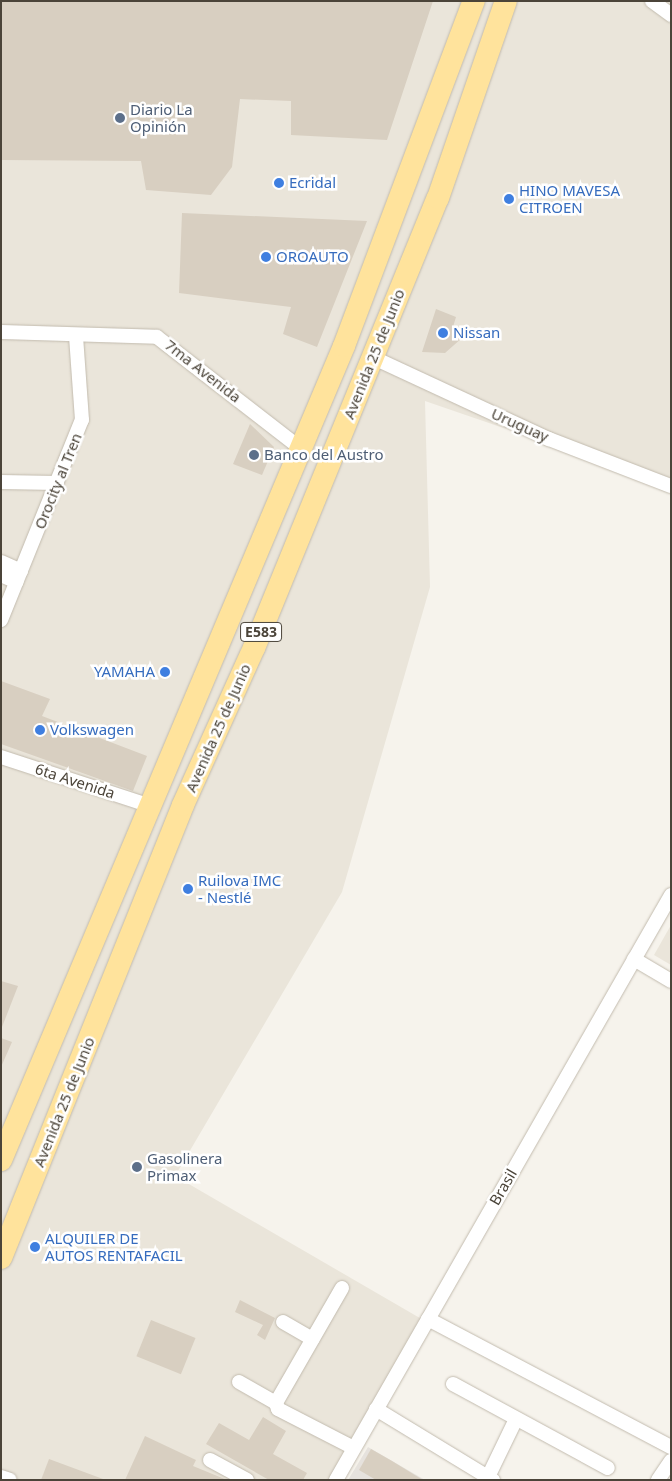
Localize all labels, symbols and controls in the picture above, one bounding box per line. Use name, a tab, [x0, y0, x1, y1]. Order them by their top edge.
place label: Diario La Opinión	[130, 100, 193, 135]
marker: Diario La Opinión	[114, 112, 126, 124]
place label: Ecridal	[289, 174, 336, 192]
marker: Ecridal	[273, 177, 285, 189]
place label: HINO MAVESA CITROEN	[519, 181, 620, 216]
marker: HINO MAVESA CITROEN	[503, 193, 515, 205]
place label: OROAUTO	[276, 248, 349, 266]
marker: OROAUTO	[260, 251, 272, 263]
street label: Avenida 25 de Junio	[340, 286, 408, 422]
place label: Nissan	[453, 324, 500, 342]
marker: Nissan	[437, 327, 449, 339]
street label: 7ma Avenida	[161, 336, 245, 406]
street label: Uruguay	[488, 404, 552, 446]
street label: Orocity al Tren	[31, 430, 85, 532]
place label: Banco del Austro	[264, 446, 383, 464]
marker: Banco del Austro	[248, 449, 260, 461]
road number: E583	[240, 620, 282, 644]
street label: Avenida 25 de Junio	[182, 661, 254, 795]
place label: YAMAHA	[94, 663, 155, 681]
marker: YAMAHA	[159, 666, 171, 678]
place label: Volkswagen	[50, 721, 134, 739]
marker: Volkswagen	[34, 724, 46, 736]
street label: 6ta Avenida	[33, 760, 117, 802]
place label: Ruilova IMC - Nestlé	[198, 871, 281, 906]
marker: Ruilova IMC - Nestlé	[182, 883, 194, 895]
street label: Avenida 25 de Junio	[30, 1034, 98, 1170]
place label: Gasolinera Primax	[147, 1149, 222, 1184]
marker: Gasolinera Primax	[131, 1161, 143, 1173]
street label: Brasil	[485, 1166, 521, 1208]
place label: ALQUILER DE AUTOS RENTAFACIL	[45, 1229, 183, 1264]
marker: ALQUILER DE AUTOS RENTAFACIL	[29, 1241, 41, 1253]

